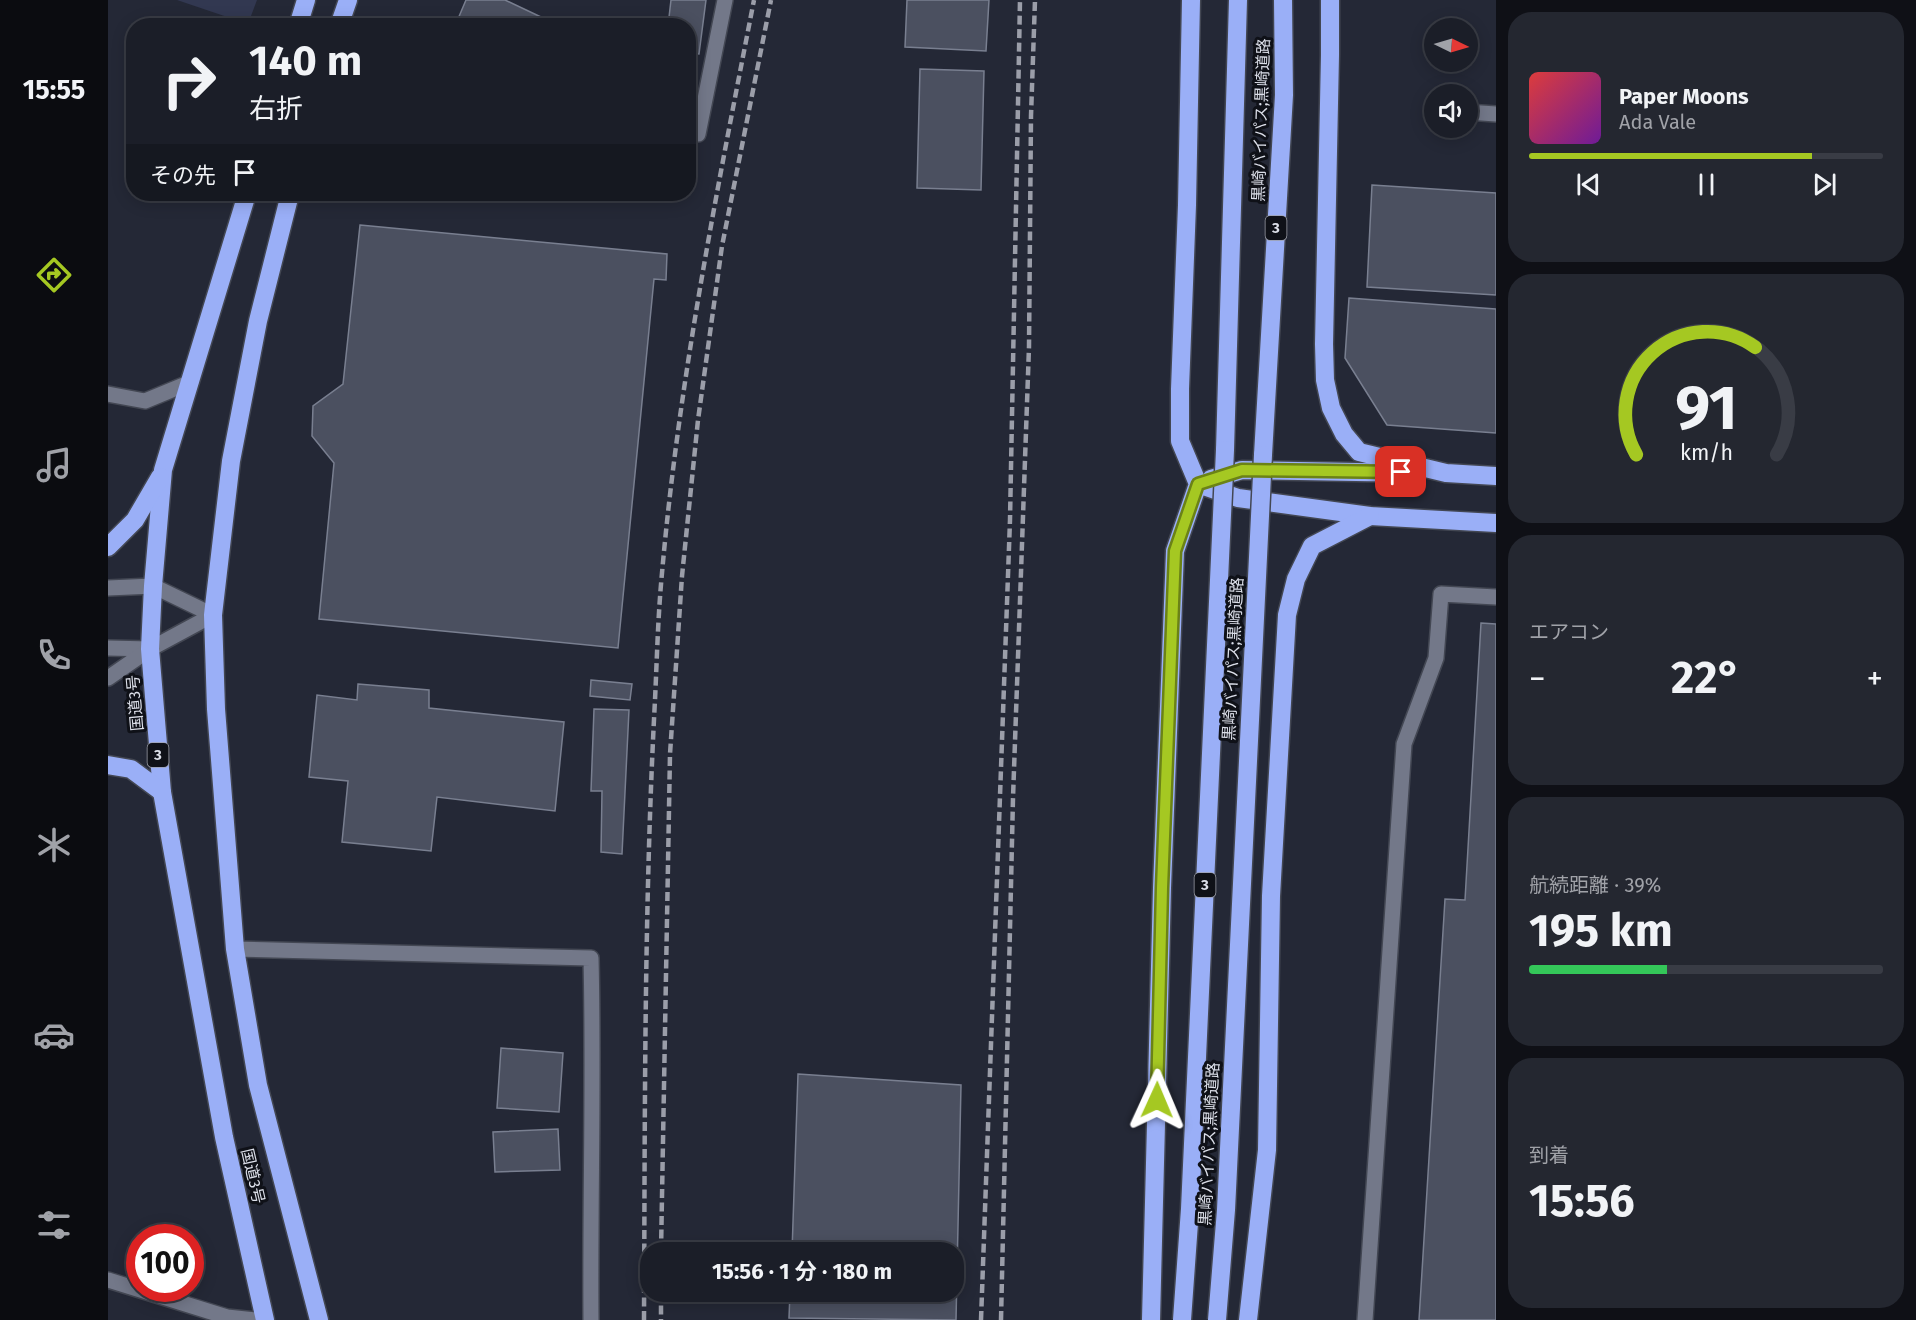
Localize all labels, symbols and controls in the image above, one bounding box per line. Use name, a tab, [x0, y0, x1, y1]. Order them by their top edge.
north arrow	[1424, 18, 1478, 72]
map controls	[1424, 18, 1478, 138]
text: 140 m	[249, 36, 362, 86]
street label: 黒崎バイパス;黒崎道路	[1249, 38, 1273, 202]
icon: right	[150, 42, 228, 120]
text: 15:55	[23, 74, 85, 106]
text: Paper Moons	[1619, 83, 1749, 110]
button: sound	[1424, 84, 1478, 138]
text: 右折	[249, 93, 303, 125]
text: Ada Vale	[1619, 110, 1696, 134]
icon: arrive	[228, 156, 261, 189]
text: その先	[150, 162, 216, 189]
icon: previous	[1572, 168, 1605, 201]
icon: pause	[1690, 168, 1723, 201]
icon: next	[1808, 168, 1841, 201]
road number: 3	[1266, 216, 1286, 240]
icon: directions	[33, 254, 75, 296]
text: 91	[1675, 372, 1737, 447]
text: km/h	[1679, 441, 1733, 467]
icon: music	[33, 444, 75, 486]
pin	[1375, 446, 1426, 497]
icon: arrive	[1384, 455, 1417, 488]
street label: 黒崎バイパス;黒崎道路	[1219, 577, 1247, 741]
text: エアコン	[1529, 620, 1609, 644]
icon: phone	[33, 634, 75, 676]
text: 22°	[1671, 651, 1741, 705]
text: −	[1529, 659, 1546, 699]
text: +	[1867, 659, 1883, 699]
street label: 国道3号	[123, 674, 147, 732]
road number: 3	[148, 743, 168, 767]
icon: climate	[33, 824, 75, 866]
road number: 3	[1194, 873, 1216, 897]
text: 航続距離 · 39%	[1529, 873, 1661, 897]
text: 195 km	[1529, 904, 1673, 958]
icon: car	[33, 1014, 75, 1056]
street label: 黒崎バイパス;黒崎道路	[1195, 1062, 1223, 1226]
position arrow	[1125, 1068, 1189, 1132]
text: 到着	[1529, 1143, 1569, 1167]
street label: 国道3号	[237, 1147, 269, 1205]
text: 15:56	[1529, 1174, 1635, 1228]
icon: filters	[33, 1204, 75, 1246]
speed limit sign: 100	[126, 1224, 204, 1302]
text: 15:56 · 1 分 · 180 m	[712, 1258, 892, 1285]

